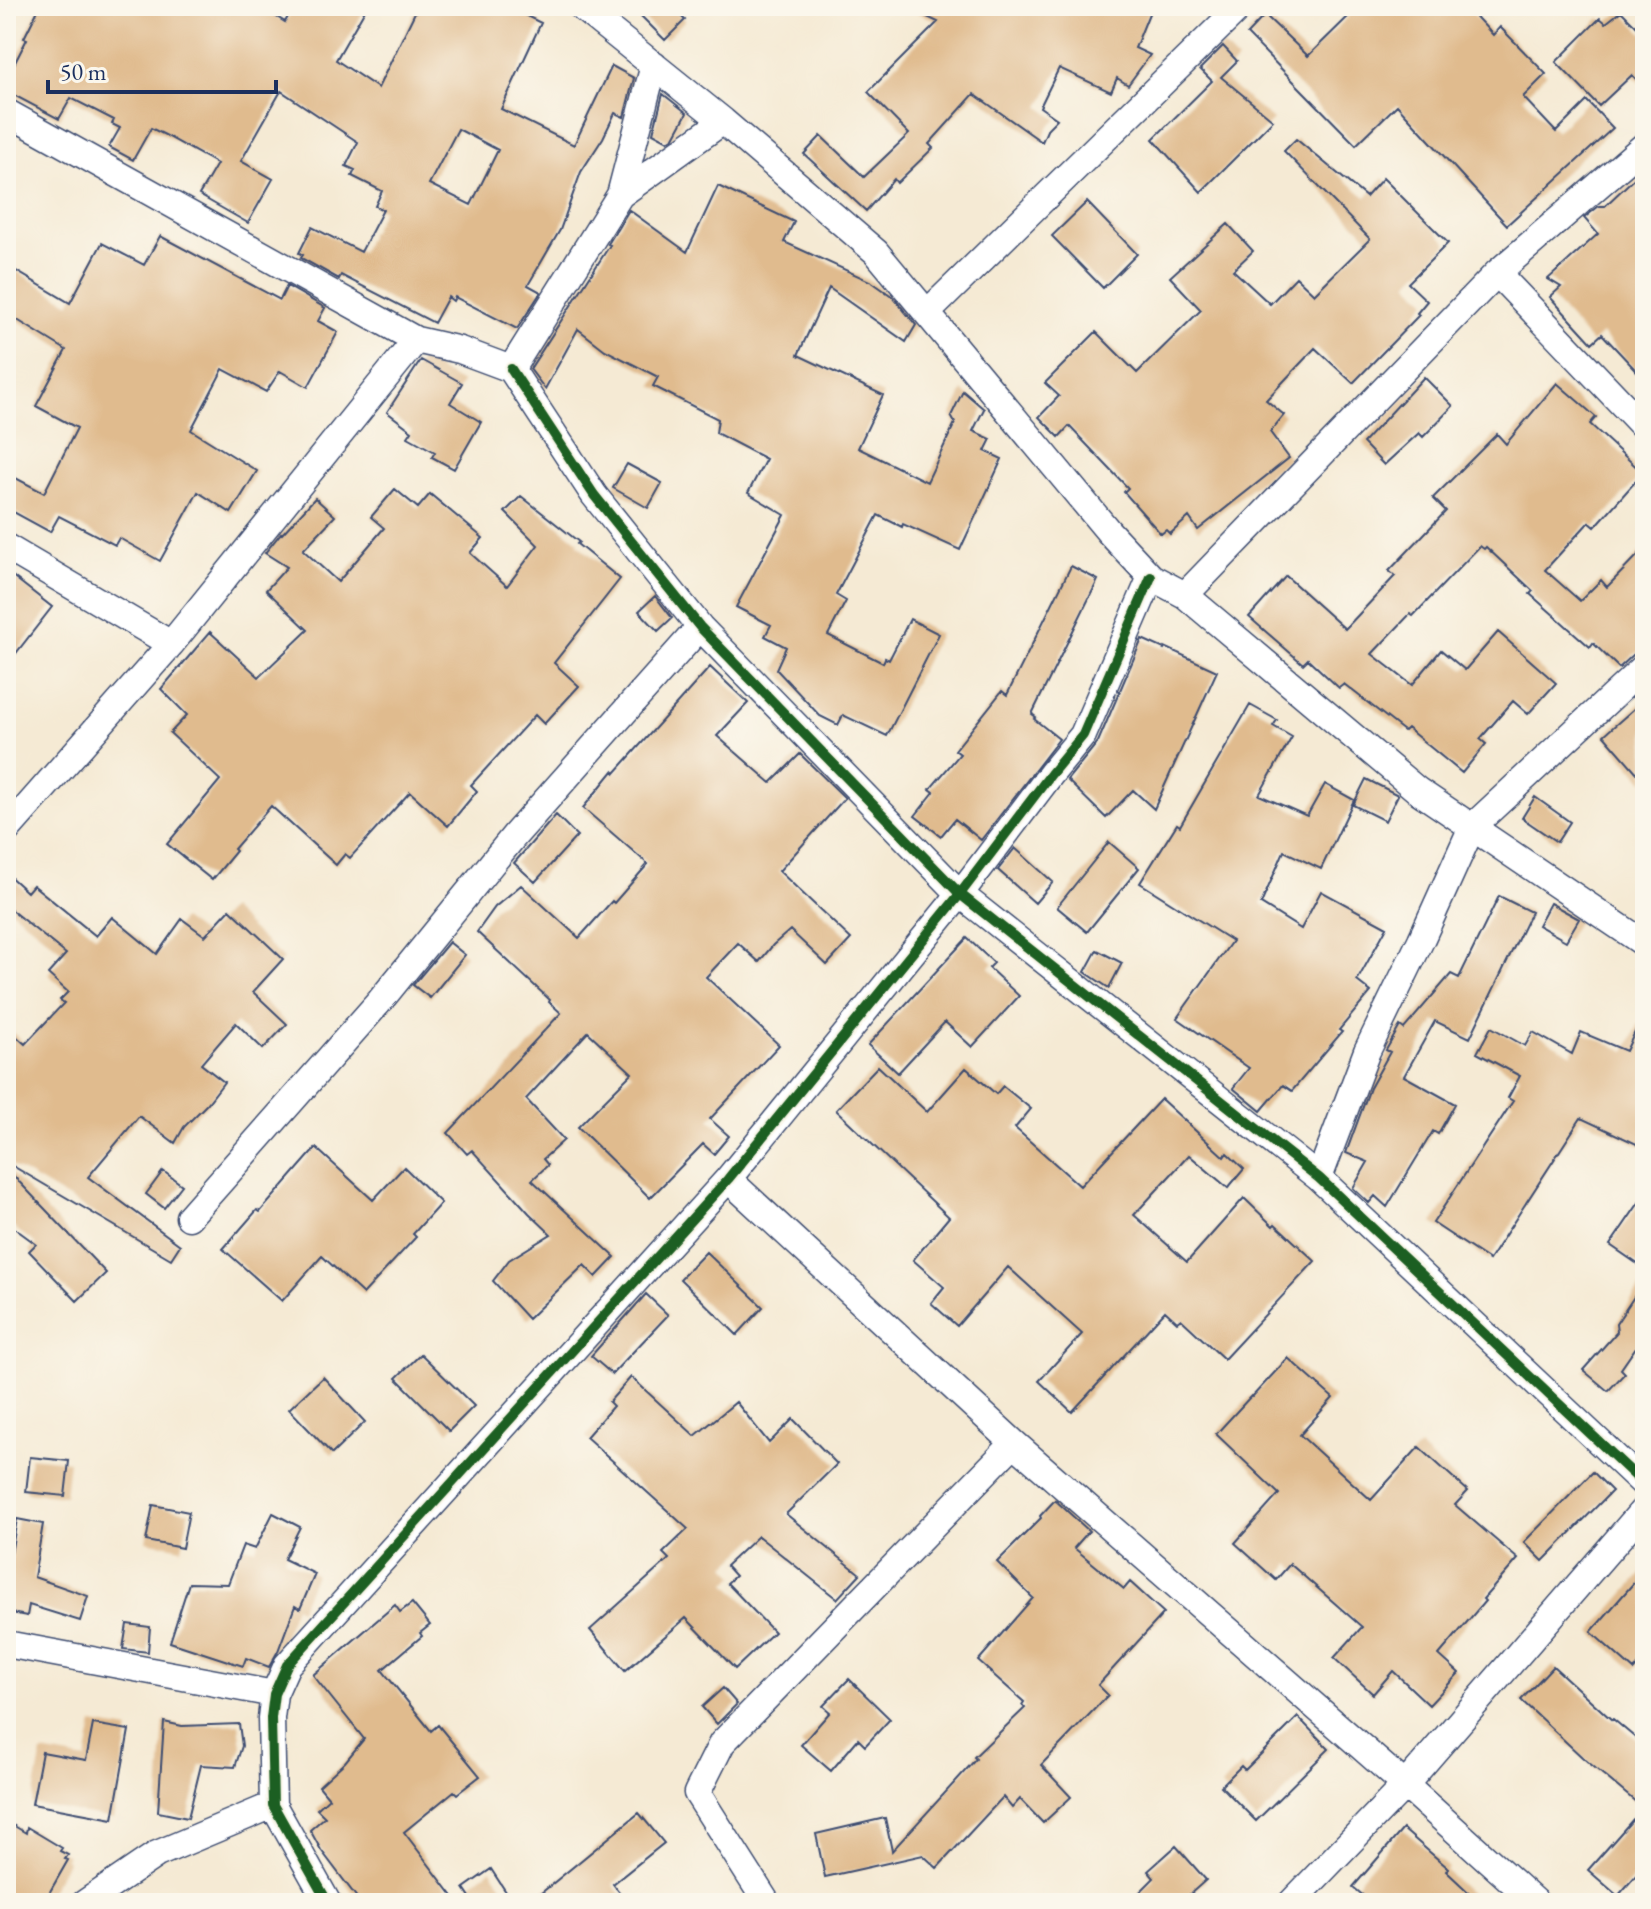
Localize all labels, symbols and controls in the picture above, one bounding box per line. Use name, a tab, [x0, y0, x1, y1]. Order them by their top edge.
scale bar	[48, 44, 276, 94]
text: 50 m	[60, 56, 107, 87]

